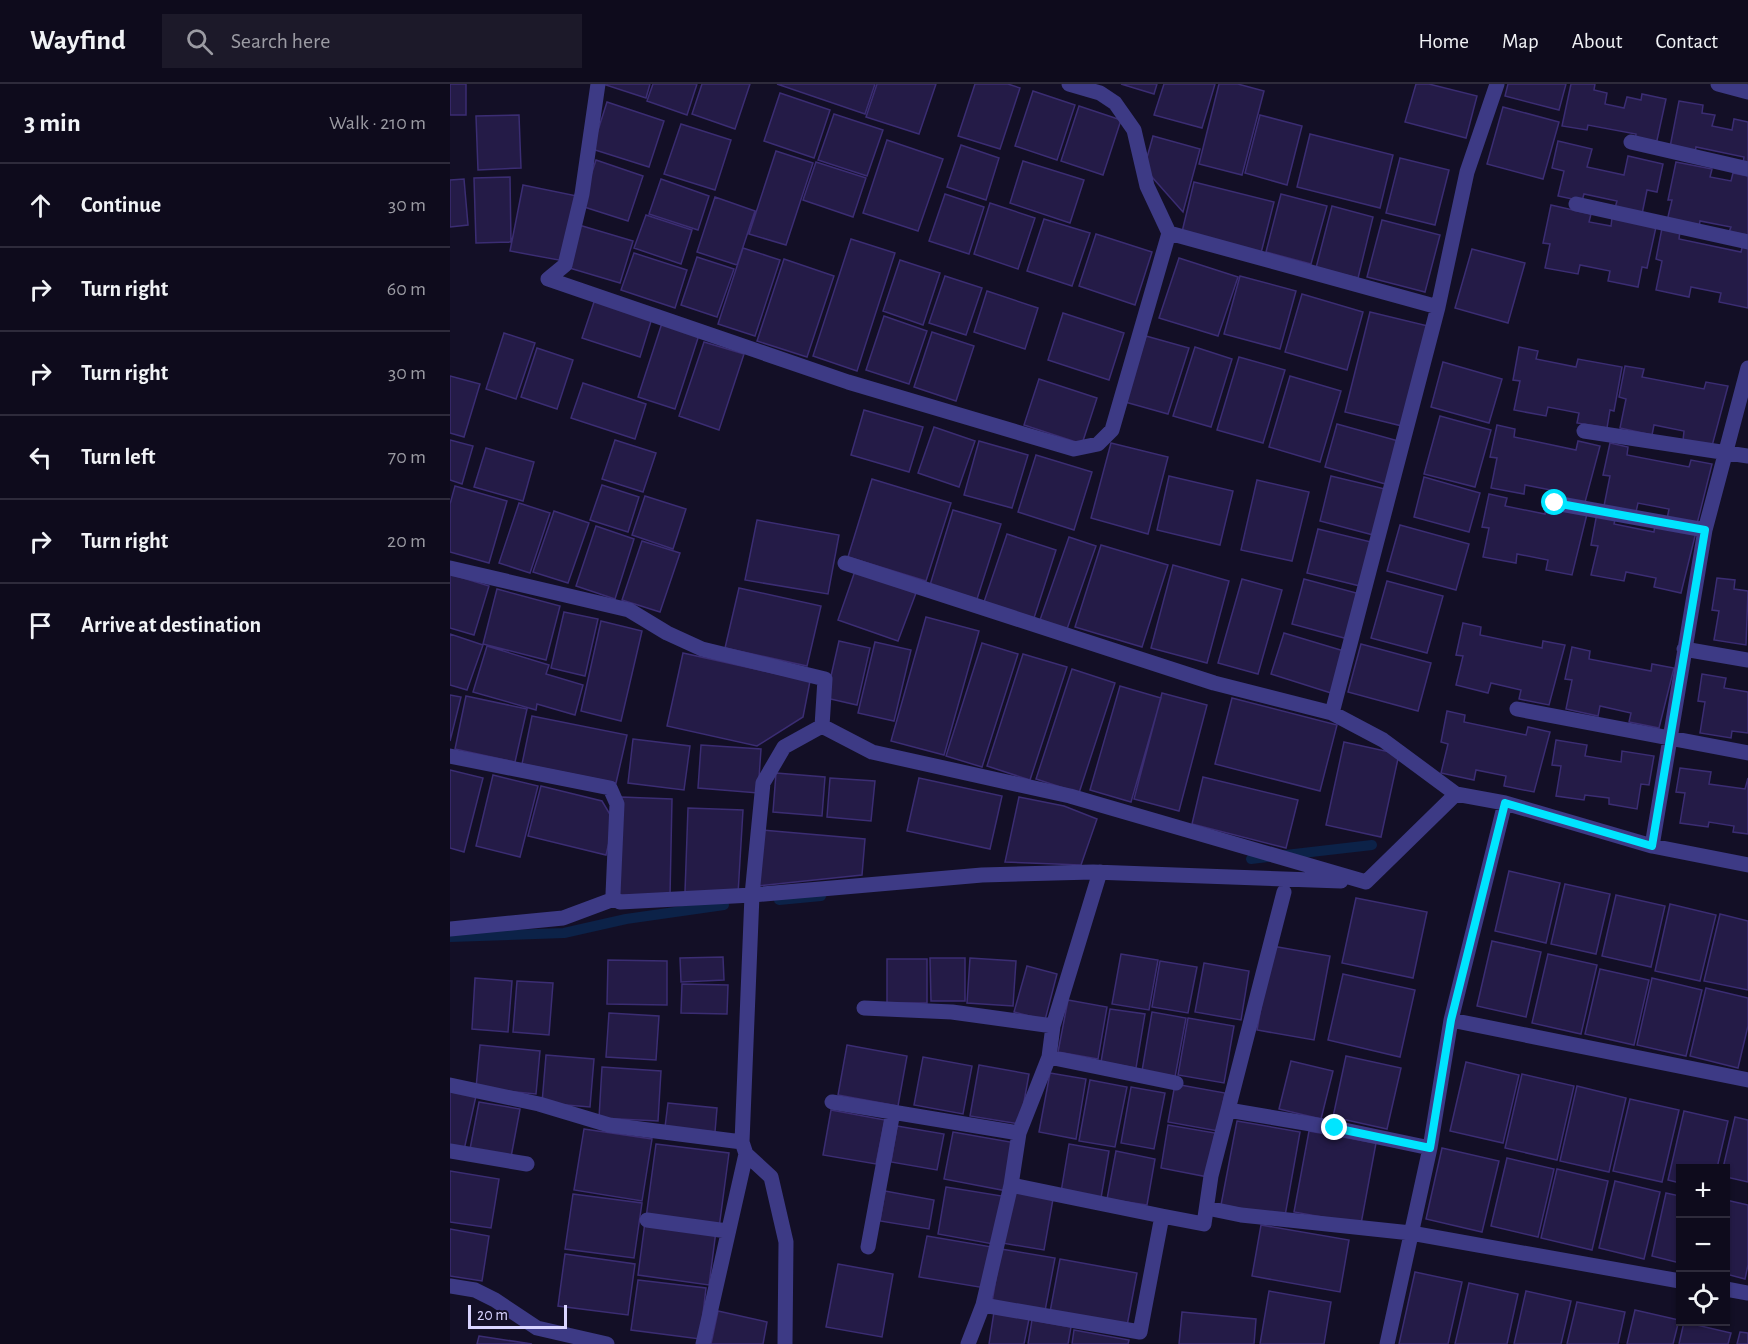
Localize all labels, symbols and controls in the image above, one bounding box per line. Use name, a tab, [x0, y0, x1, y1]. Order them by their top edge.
search box	[162, 14, 582, 68]
icon: search	[183, 25, 216, 58]
text: Wayfind	[30, 27, 126, 55]
text: Search here	[231, 30, 330, 52]
text: Home	[1418, 31, 1469, 52]
text: Map	[1502, 31, 1539, 52]
text: About	[1572, 31, 1622, 52]
text: Contact	[1655, 31, 1718, 52]
text: 3 min	[24, 110, 81, 136]
text: Walk · 210 m	[329, 113, 426, 133]
icon: ahead	[24, 189, 57, 222]
text: Continue	[81, 194, 161, 216]
text: 30 m	[388, 195, 426, 215]
icon: right	[24, 273, 57, 306]
text: Turn right	[81, 278, 168, 300]
text: 60 m	[387, 279, 426, 299]
icon: right	[24, 357, 57, 390]
text: Turn right	[81, 362, 168, 384]
text: 30 m	[388, 363, 426, 383]
icon: left	[24, 441, 57, 474]
text: Turn left	[81, 446, 155, 468]
text: 70 m	[388, 447, 426, 467]
route start	[1541, 489, 1567, 515]
icon: right	[24, 525, 57, 558]
text: Turn right	[81, 530, 168, 552]
text: 20 m	[387, 531, 426, 551]
icon: arrive	[24, 609, 57, 642]
text: Arrive at destination	[81, 614, 261, 636]
route end	[1321, 1114, 1347, 1140]
map controls	[1676, 1164, 1730, 1326]
button: +	[1676, 1164, 1730, 1218]
button: −	[1676, 1218, 1730, 1272]
button: locate	[1676, 1272, 1730, 1326]
scale bar	[468, 1302, 567, 1330]
text: 20 m	[477, 1307, 508, 1323]

